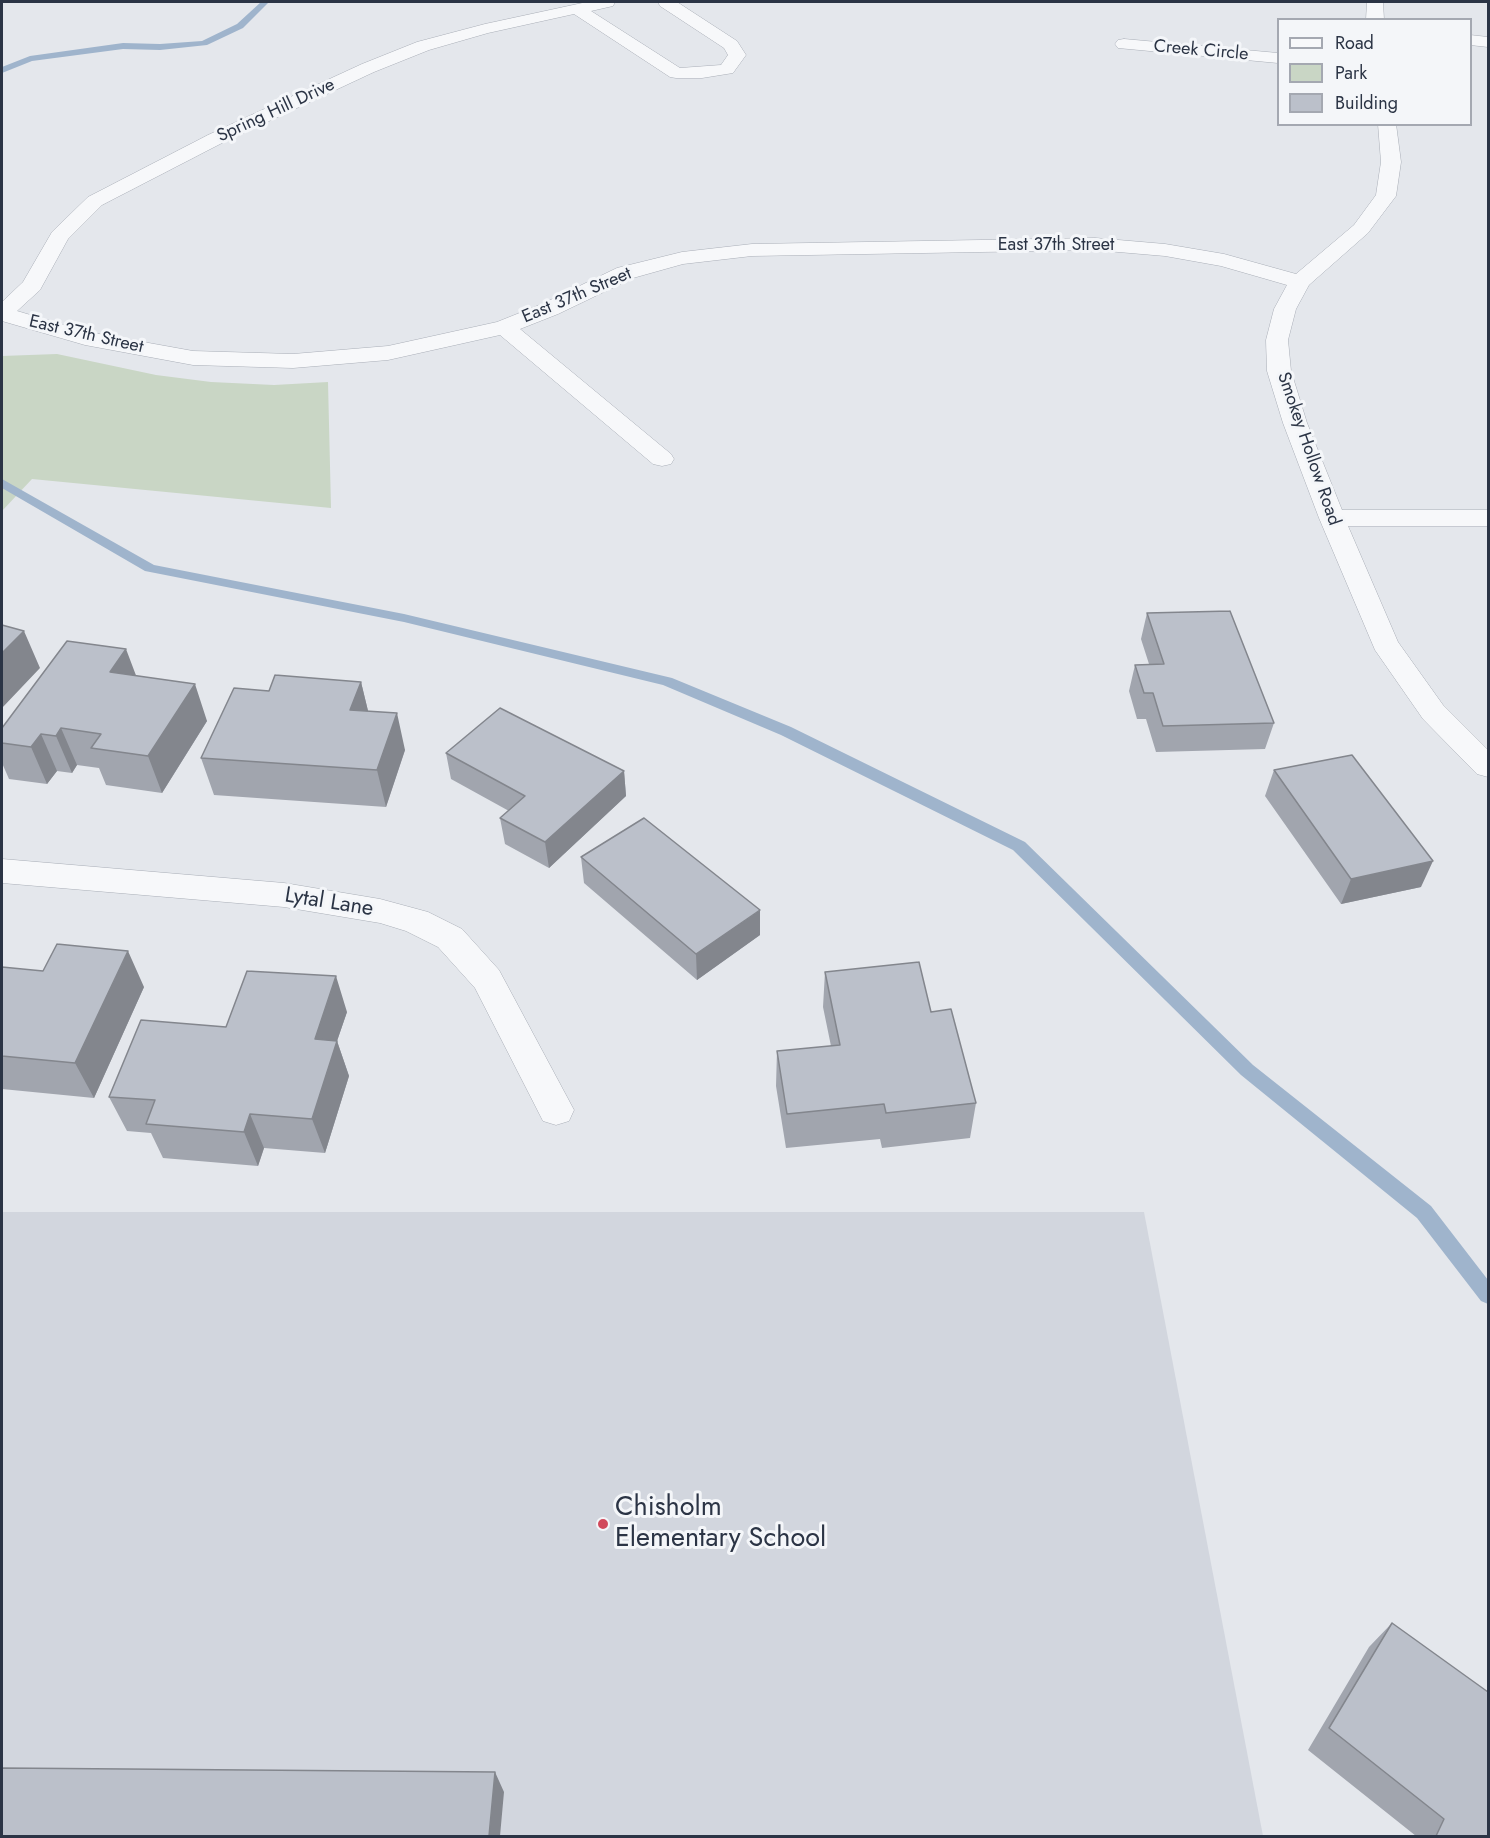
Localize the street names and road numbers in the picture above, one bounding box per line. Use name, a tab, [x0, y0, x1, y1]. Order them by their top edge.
street label: Creek Circle	[1153, 36, 1249, 66]
street label: Spring Hill Drive	[214, 74, 338, 148]
street label: East 37th Street	[998, 235, 1114, 257]
street label: East 37th Street	[519, 263, 635, 329]
street label: East 37th Street	[27, 311, 145, 359]
street label: Smokey Hollow Road	[1272, 370, 1344, 528]
street label: Lytal Lane	[283, 883, 375, 923]

